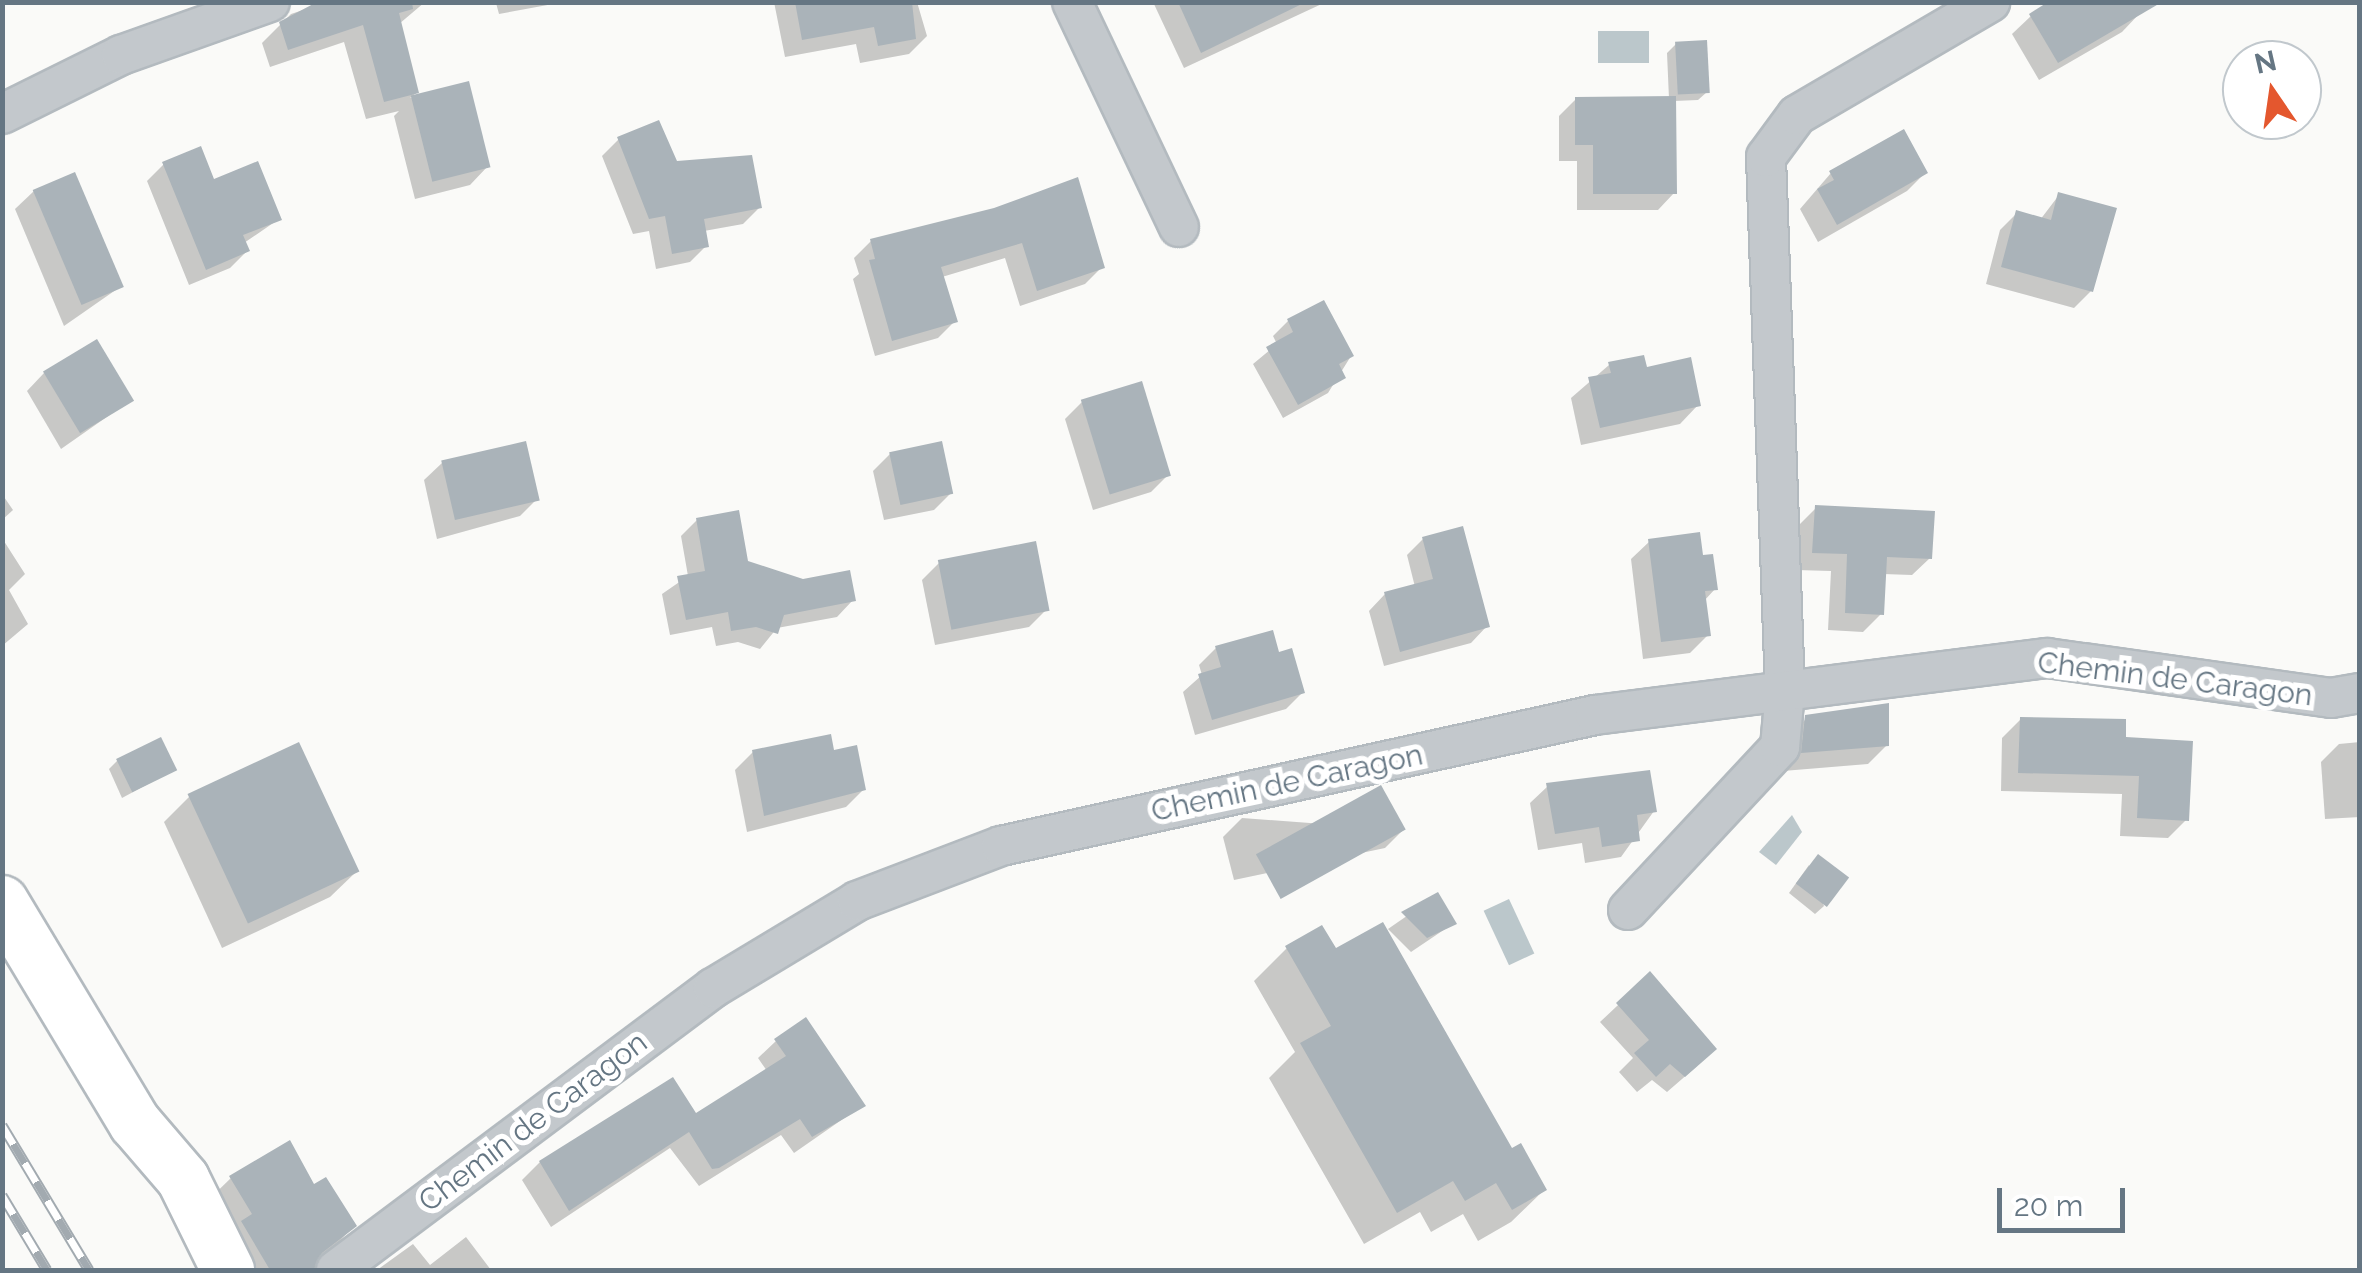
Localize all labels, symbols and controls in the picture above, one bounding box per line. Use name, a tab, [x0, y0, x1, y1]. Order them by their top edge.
north arrow	[2222, 40, 2322, 140]
text: N	[2251, 44, 2280, 81]
street label: Chemin de Caragon	[2036, 644, 2314, 714]
street label: Chemin de Caragon	[1148, 737, 1426, 829]
street label: Chemin de Caragon	[412, 1024, 654, 1220]
scale bar	[2002, 1168, 2130, 1230]
text: 20 m	[2014, 1188, 2083, 1223]

